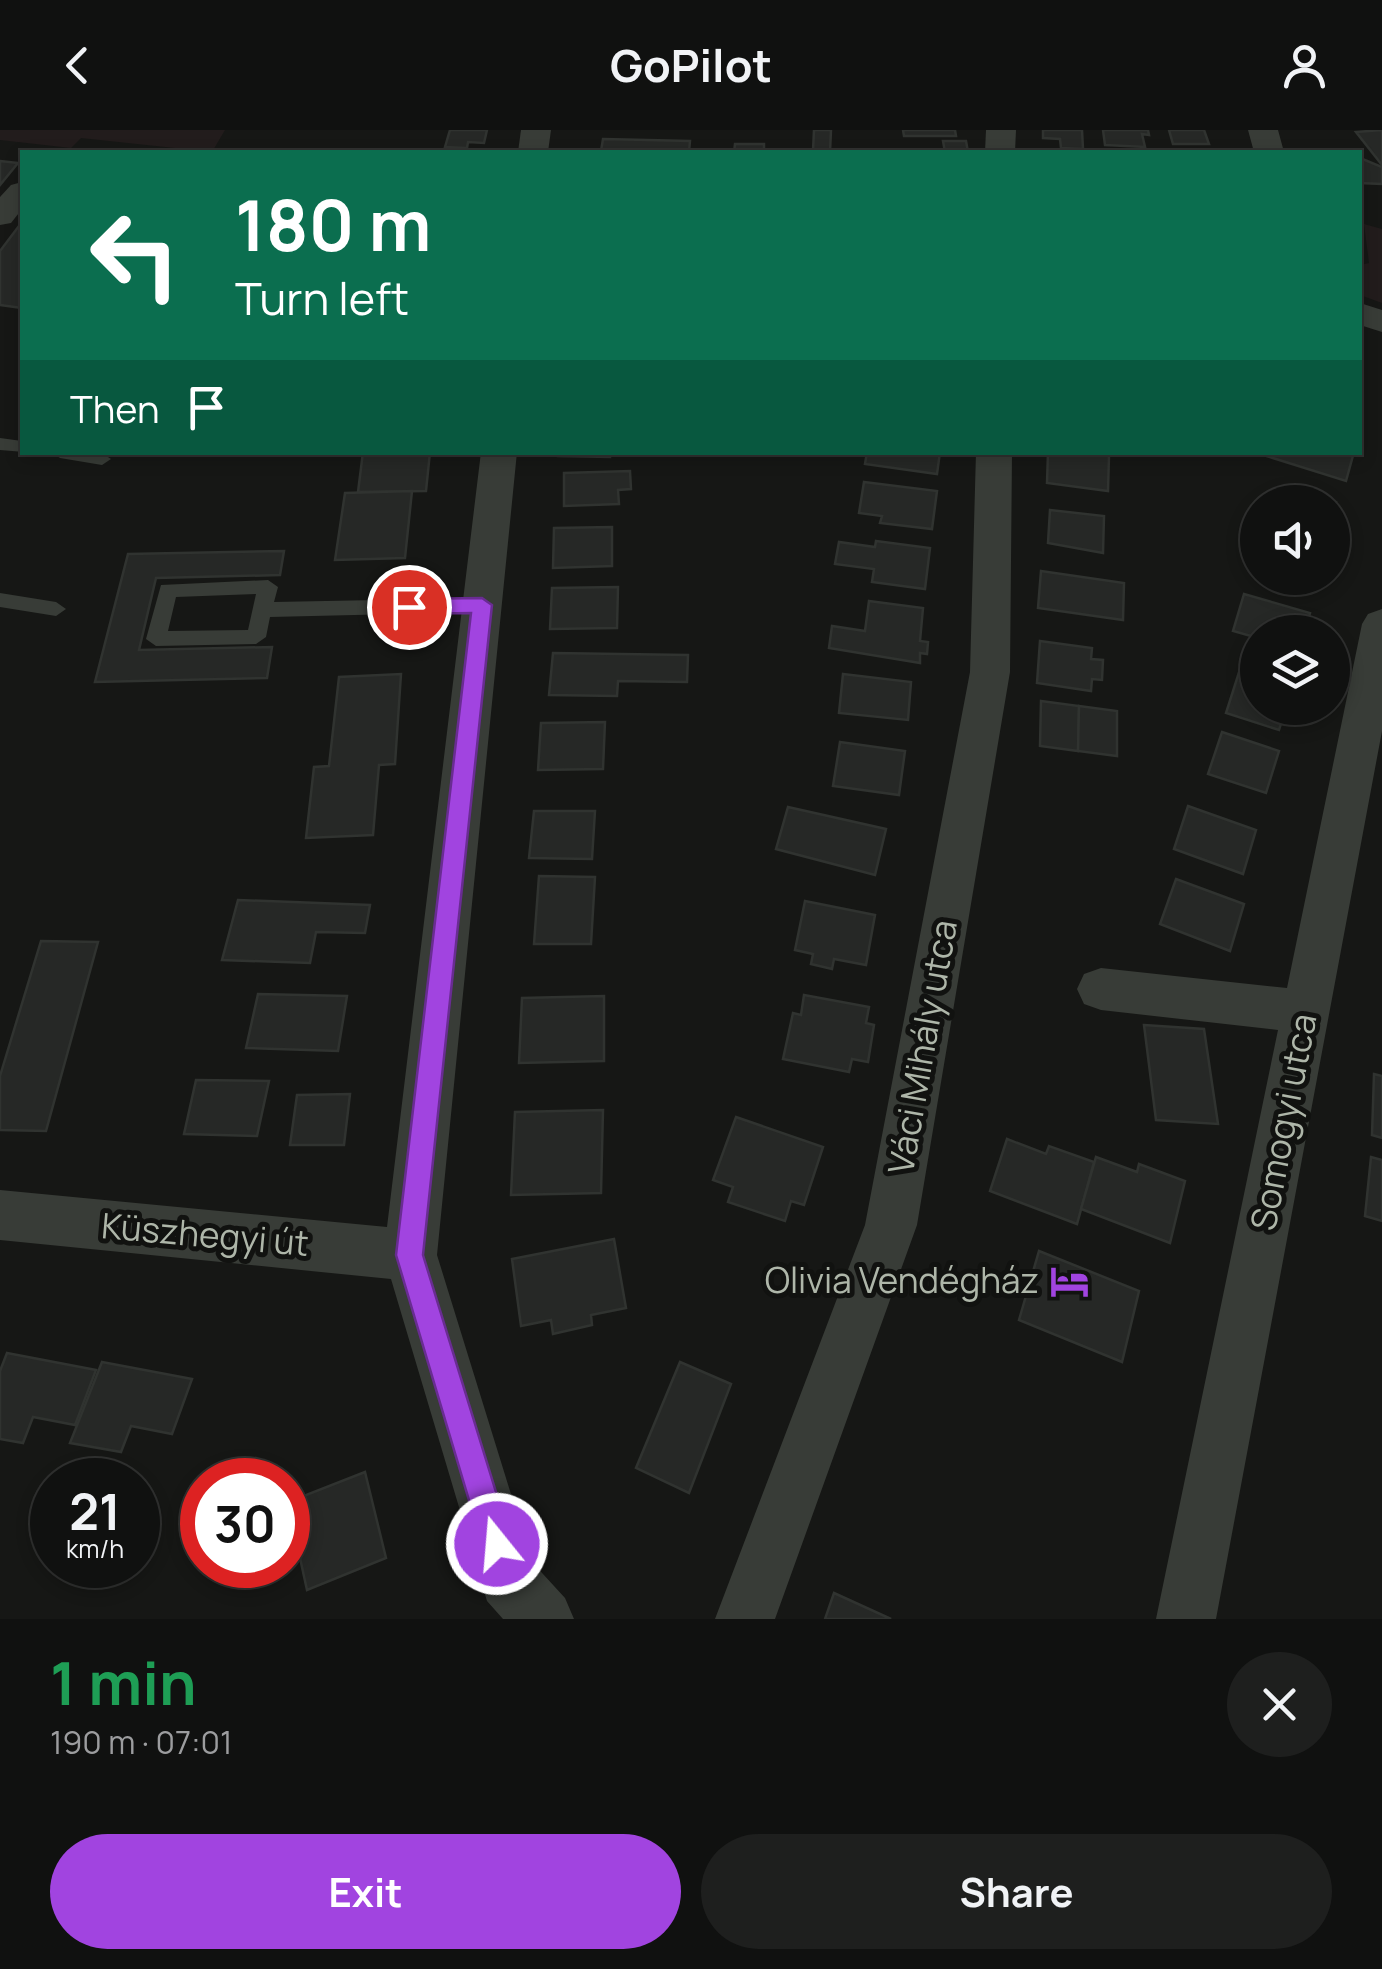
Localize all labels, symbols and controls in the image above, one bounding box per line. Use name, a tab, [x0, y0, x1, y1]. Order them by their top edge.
text: GoPilot	[610, 34, 772, 96]
icon: back	[50, 38, 105, 93]
icon: person	[1277, 38, 1332, 93]
text: 180 m	[235, 176, 432, 272]
icon: left	[70, 190, 200, 320]
text: Turn left	[235, 267, 409, 329]
icon: arrive	[179, 380, 234, 435]
text: Then	[70, 382, 159, 434]
map controls	[1240, 485, 1350, 725]
button: sound	[1240, 485, 1350, 595]
pin	[367, 565, 452, 650]
icon: arrive	[382, 580, 437, 635]
button: layers	[1240, 615, 1350, 725]
street label: Váci Mihály utca	[876, 916, 968, 1178]
street label: Somogyi utca	[1238, 1009, 1328, 1234]
street label: Küszhegyi út	[100, 1201, 311, 1267]
place label: Olivia Vendégház	[765, 1256, 1039, 1304]
hotel icon: Olivia Vendégház	[1048, 1260, 1090, 1302]
speed limit sign: 30	[180, 1458, 310, 1588]
text: 21	[69, 1477, 121, 1545]
position arrow	[445, 1492, 549, 1596]
text: km/h	[66, 1531, 124, 1566]
text: 1 min	[50, 1641, 197, 1723]
button: close	[1227, 1652, 1332, 1757]
text: 190 m · 07:01	[50, 1720, 233, 1764]
button: Exit	[50, 1834, 681, 1949]
button: Share	[701, 1834, 1332, 1949]

